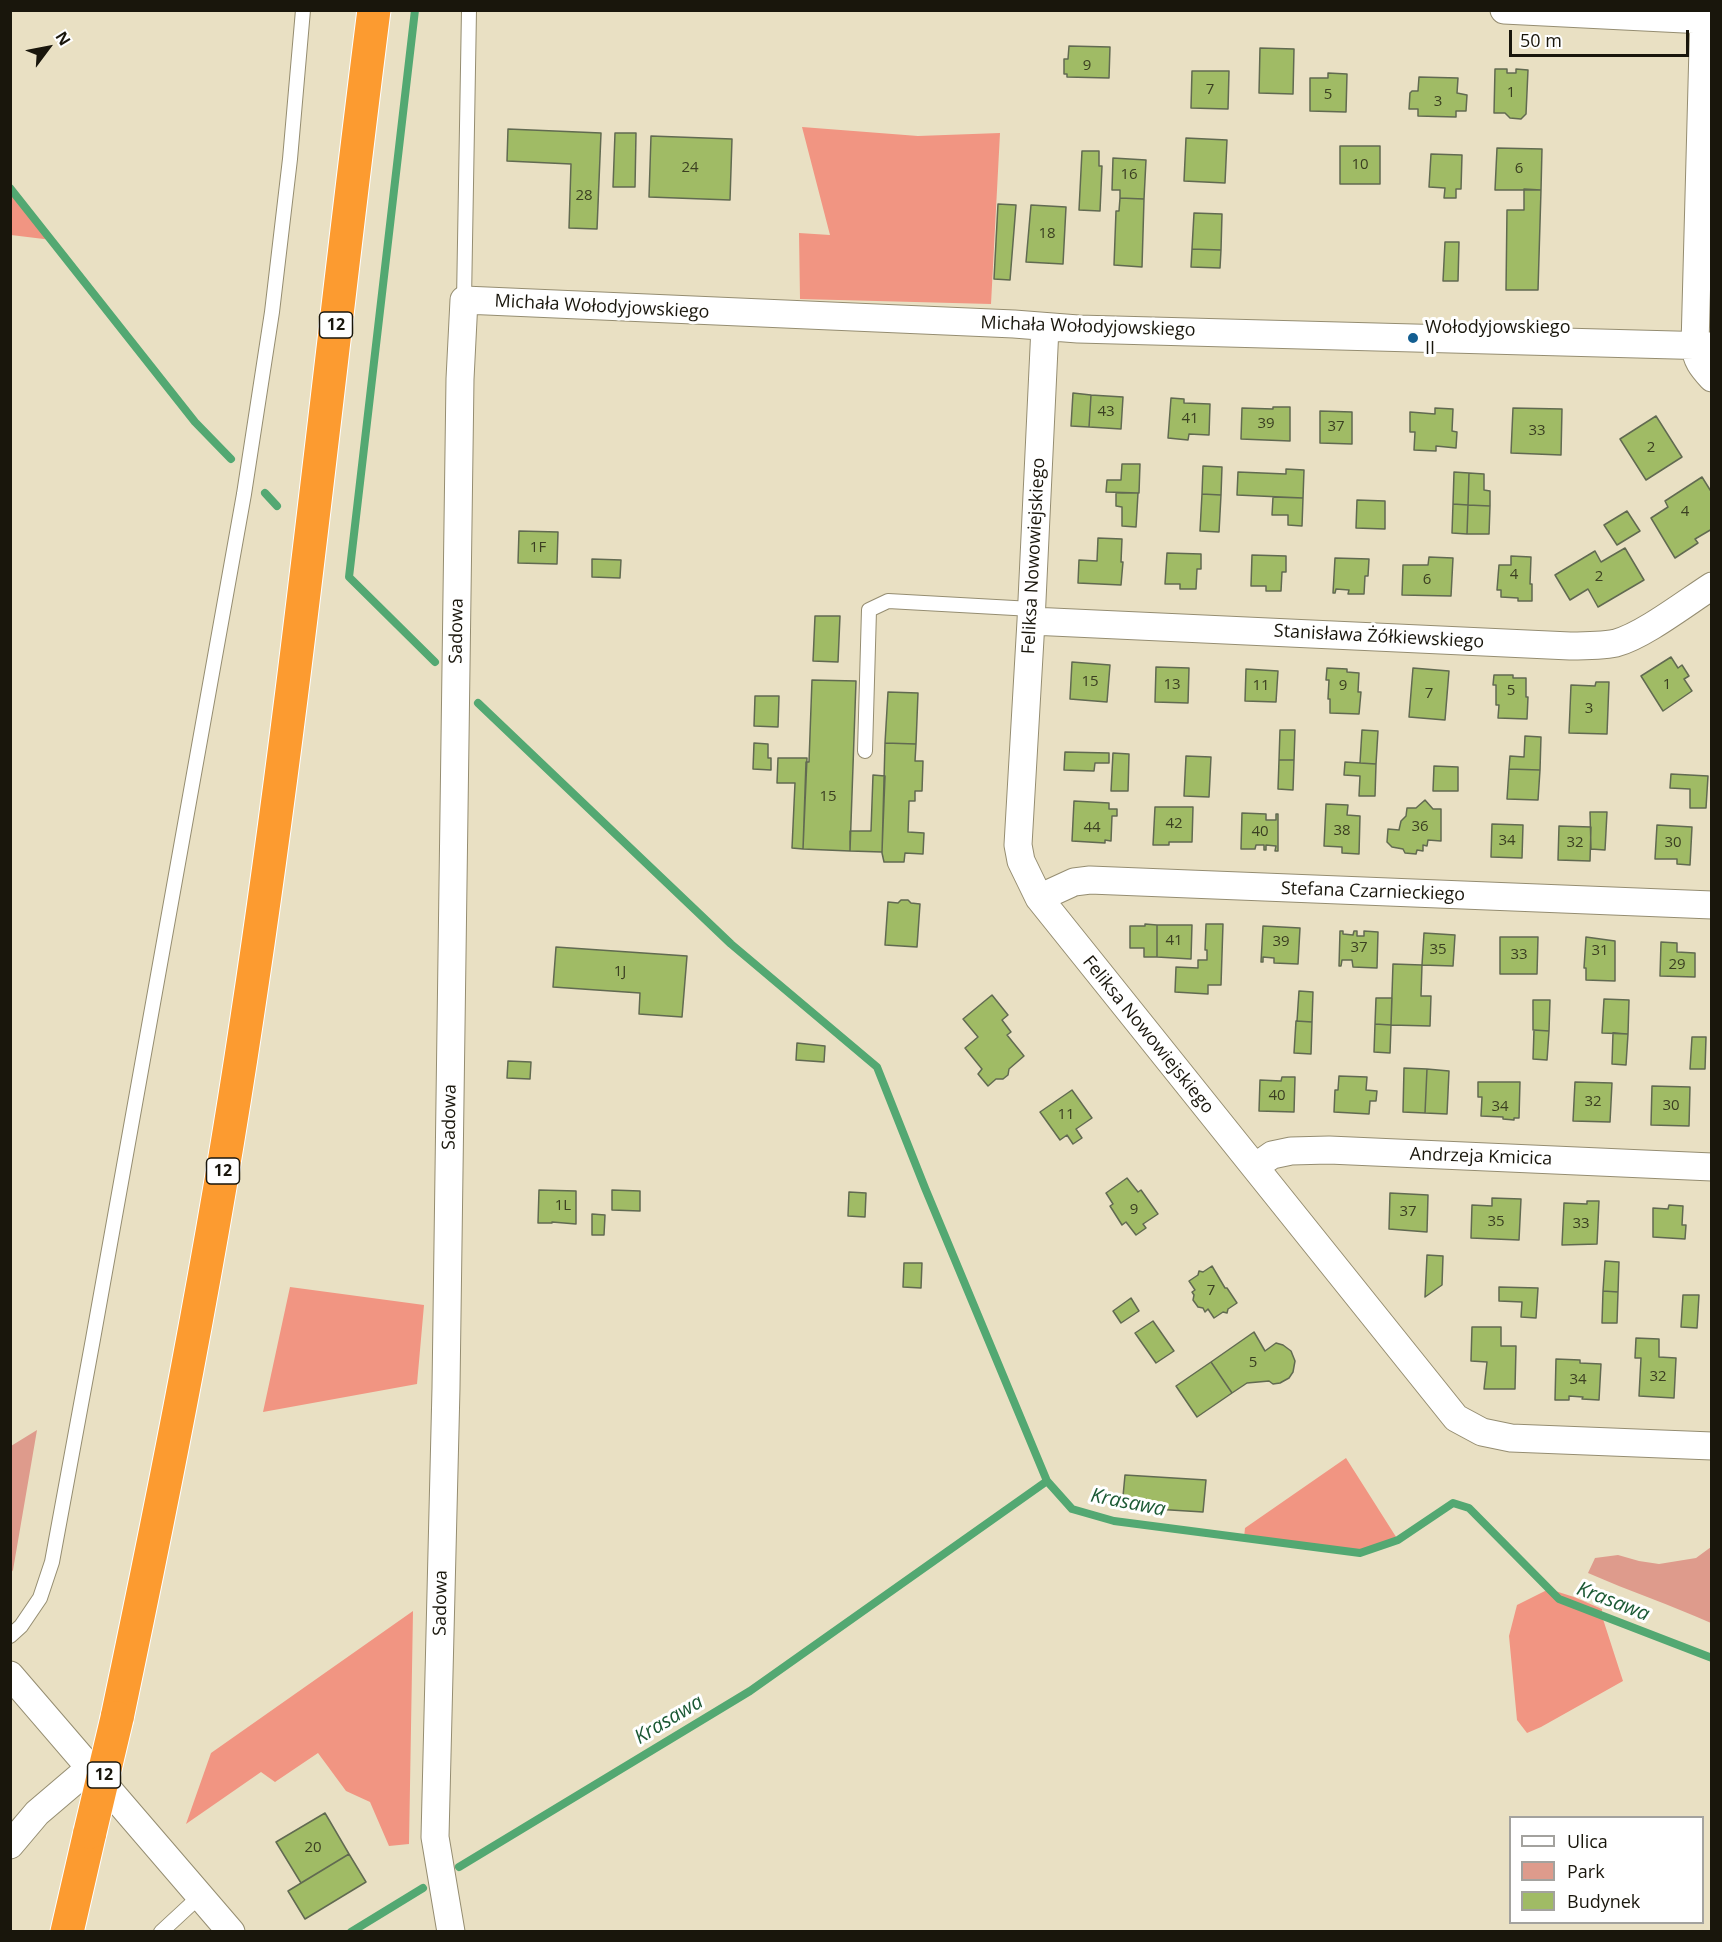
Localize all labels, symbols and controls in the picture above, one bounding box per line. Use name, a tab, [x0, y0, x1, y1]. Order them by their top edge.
north arrow	[18, 18, 78, 78]
scale bar	[1512, 18, 1692, 56]
text: N	[50, 27, 76, 50]
text: 50 m	[1520, 28, 1562, 52]
house number: 9	[1083, 57, 1091, 75]
house number: 7	[1206, 81, 1214, 99]
house number: 1	[1507, 84, 1515, 102]
house number: 5	[1324, 86, 1332, 104]
house number: 3	[1434, 93, 1442, 111]
house number: 10	[1351, 156, 1369, 174]
house number: 24	[681, 159, 699, 177]
house number: 6	[1515, 160, 1523, 178]
house number: 16	[1120, 166, 1138, 184]
house number: 28	[575, 187, 593, 205]
house number: 18	[1038, 225, 1056, 243]
street label: Michała Wołodyjowskiego	[494, 291, 710, 323]
road number: 12	[320, 312, 352, 338]
street label: Michała Wołodyjowskiego	[980, 312, 1196, 342]
place label: Wołodyjowskiego II	[1425, 317, 1570, 360]
marker: Wołodyjowskiego II	[1406, 331, 1420, 345]
house number: 43	[1097, 403, 1115, 421]
house number: 41	[1181, 410, 1199, 428]
house number: 39	[1257, 415, 1275, 433]
house number: 37	[1327, 418, 1345, 436]
house number: 33	[1528, 422, 1546, 440]
house number: 2	[1647, 439, 1655, 457]
street label: Feliksa Nowowiejskiego	[1018, 457, 1050, 655]
house number: 4	[1681, 503, 1689, 521]
house number: 1F	[530, 539, 546, 557]
house number: 4	[1510, 566, 1518, 584]
house number: 2	[1595, 568, 1603, 586]
house number: 6	[1423, 571, 1431, 589]
street label: Sadowa	[446, 598, 468, 664]
street label: Stanisława Żółkiewskiego	[1273, 621, 1485, 653]
house number: 15	[1081, 673, 1099, 691]
house number: 13	[1163, 676, 1181, 694]
house number: 1	[1663, 676, 1671, 694]
house number: 11	[1252, 677, 1270, 695]
house number: 9	[1339, 677, 1347, 695]
house number: 5	[1507, 682, 1515, 700]
house number: 7	[1425, 685, 1433, 703]
house number: 3	[1585, 700, 1593, 718]
house number: 15	[819, 788, 837, 806]
house number: 42	[1165, 815, 1183, 833]
house number: 36	[1411, 818, 1429, 836]
house number: 44	[1083, 819, 1101, 837]
house number: 38	[1333, 822, 1351, 840]
house number: 40	[1251, 823, 1269, 841]
house number: 34	[1498, 832, 1516, 850]
house number: 32	[1566, 834, 1584, 852]
house number: 30	[1664, 834, 1682, 852]
street label: Stefana Czarnieckiego	[1281, 878, 1465, 906]
house number: 41	[1165, 932, 1183, 950]
house number: 39	[1272, 933, 1290, 951]
house number: 37	[1350, 939, 1368, 957]
house number: 35	[1429, 941, 1447, 959]
house number: 31	[1591, 942, 1609, 960]
house number: 33	[1510, 946, 1528, 964]
street label: Feliksa Nowowiejskiego	[1078, 952, 1218, 1118]
house number: 29	[1668, 956, 1686, 974]
house number: 1J	[614, 963, 626, 981]
street label: Sadowa	[439, 1084, 461, 1150]
house number: 40	[1268, 1087, 1286, 1105]
house number: 32	[1584, 1093, 1602, 1111]
house number: 30	[1662, 1097, 1680, 1115]
house number: 34	[1491, 1098, 1509, 1116]
house number: 11	[1057, 1106, 1075, 1124]
street label: Andrzeja Kmicica	[1409, 1144, 1553, 1170]
road number: 12	[206, 1158, 240, 1184]
house number: 1L	[555, 1197, 571, 1215]
house number: 9	[1130, 1201, 1138, 1219]
house number: 37	[1399, 1203, 1417, 1221]
house number: 35	[1487, 1213, 1505, 1231]
house number: 33	[1572, 1215, 1590, 1233]
house number: 7	[1207, 1282, 1215, 1300]
house number: 5	[1249, 1354, 1257, 1372]
house number: 32	[1649, 1368, 1667, 1386]
house number: 34	[1569, 1371, 1587, 1389]
water label: Krasawa	[1088, 1484, 1168, 1522]
street label: Sadowa	[430, 1570, 452, 1636]
water label: Krasawa	[1573, 1577, 1653, 1627]
water label: Krasawa	[630, 1690, 708, 1750]
road number: 12	[88, 1762, 120, 1788]
legend	[1509, 1816, 1704, 1924]
text: Ulica	[1567, 1829, 1608, 1853]
house number: 20	[304, 1839, 322, 1857]
text: Park	[1567, 1859, 1605, 1883]
text: Budynek	[1567, 1889, 1640, 1913]

